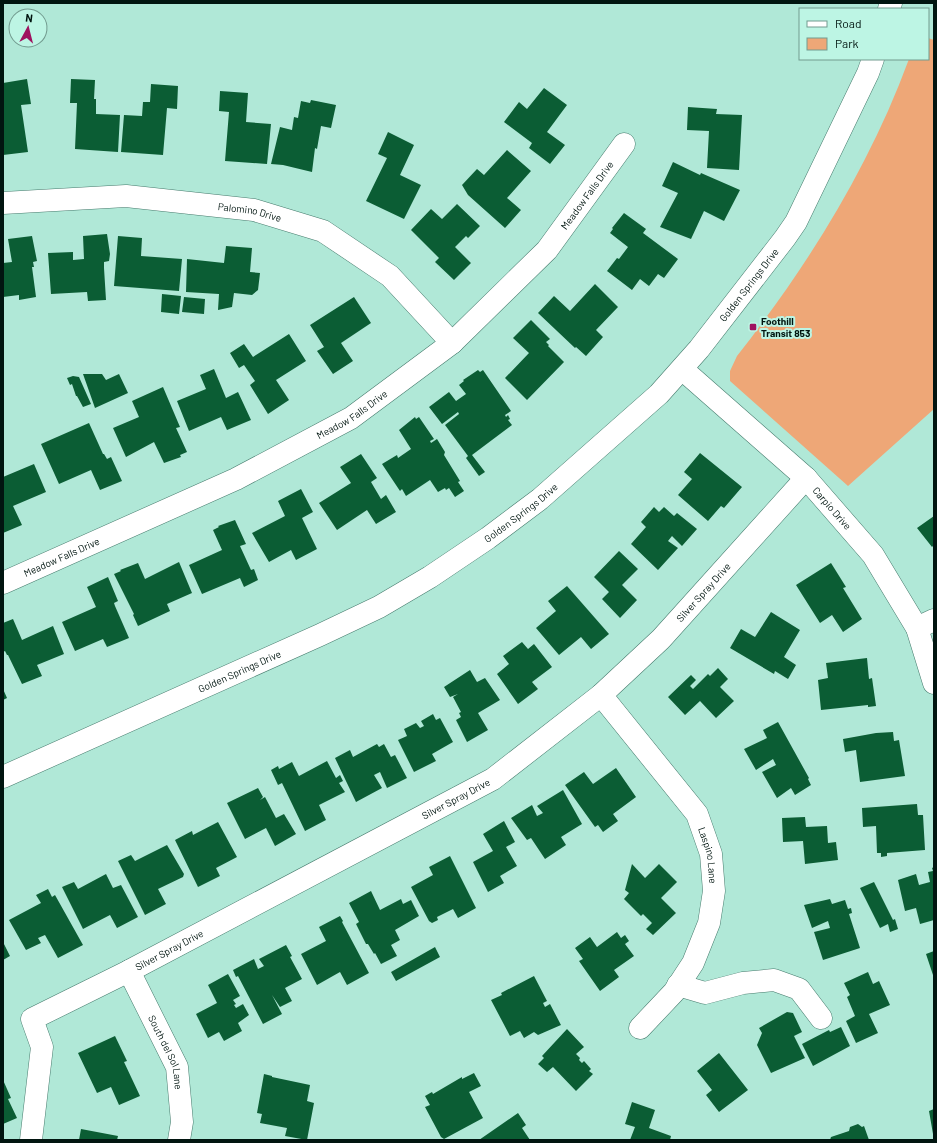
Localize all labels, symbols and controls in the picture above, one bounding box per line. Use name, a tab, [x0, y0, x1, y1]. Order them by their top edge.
north arrow	[8, 8, 48, 48]
legend	[799, 8, 929, 60]
text: N	[25, 11, 34, 24]
text: Road	[835, 16, 862, 30]
text: Park	[835, 36, 859, 50]
street label: Meadow Falls Drive	[558, 158, 616, 232]
street label: Palomino Drive	[217, 200, 283, 224]
street label: Golden Springs Drive	[717, 246, 781, 324]
place label: Foothill Transit 853	[761, 315, 810, 339]
marker: Foothill Transit 853	[748, 322, 758, 332]
street label: Meadow Falls Drive	[314, 387, 390, 441]
street label: Golden Springs Drive	[482, 481, 560, 545]
street label: Carpio Drive	[810, 484, 854, 532]
street label: Meadow Falls Drive	[22, 535, 101, 579]
street label: Silver Spray Drive	[673, 560, 733, 624]
street label: Golden Springs Drive	[196, 647, 283, 695]
street label: Silver Spray Drive	[420, 776, 492, 822]
street label: Laspino Lane	[696, 825, 719, 884]
street label: Silver Spray Drive	[133, 927, 205, 973]
street label: South del Sol Lane	[146, 1013, 185, 1090]

